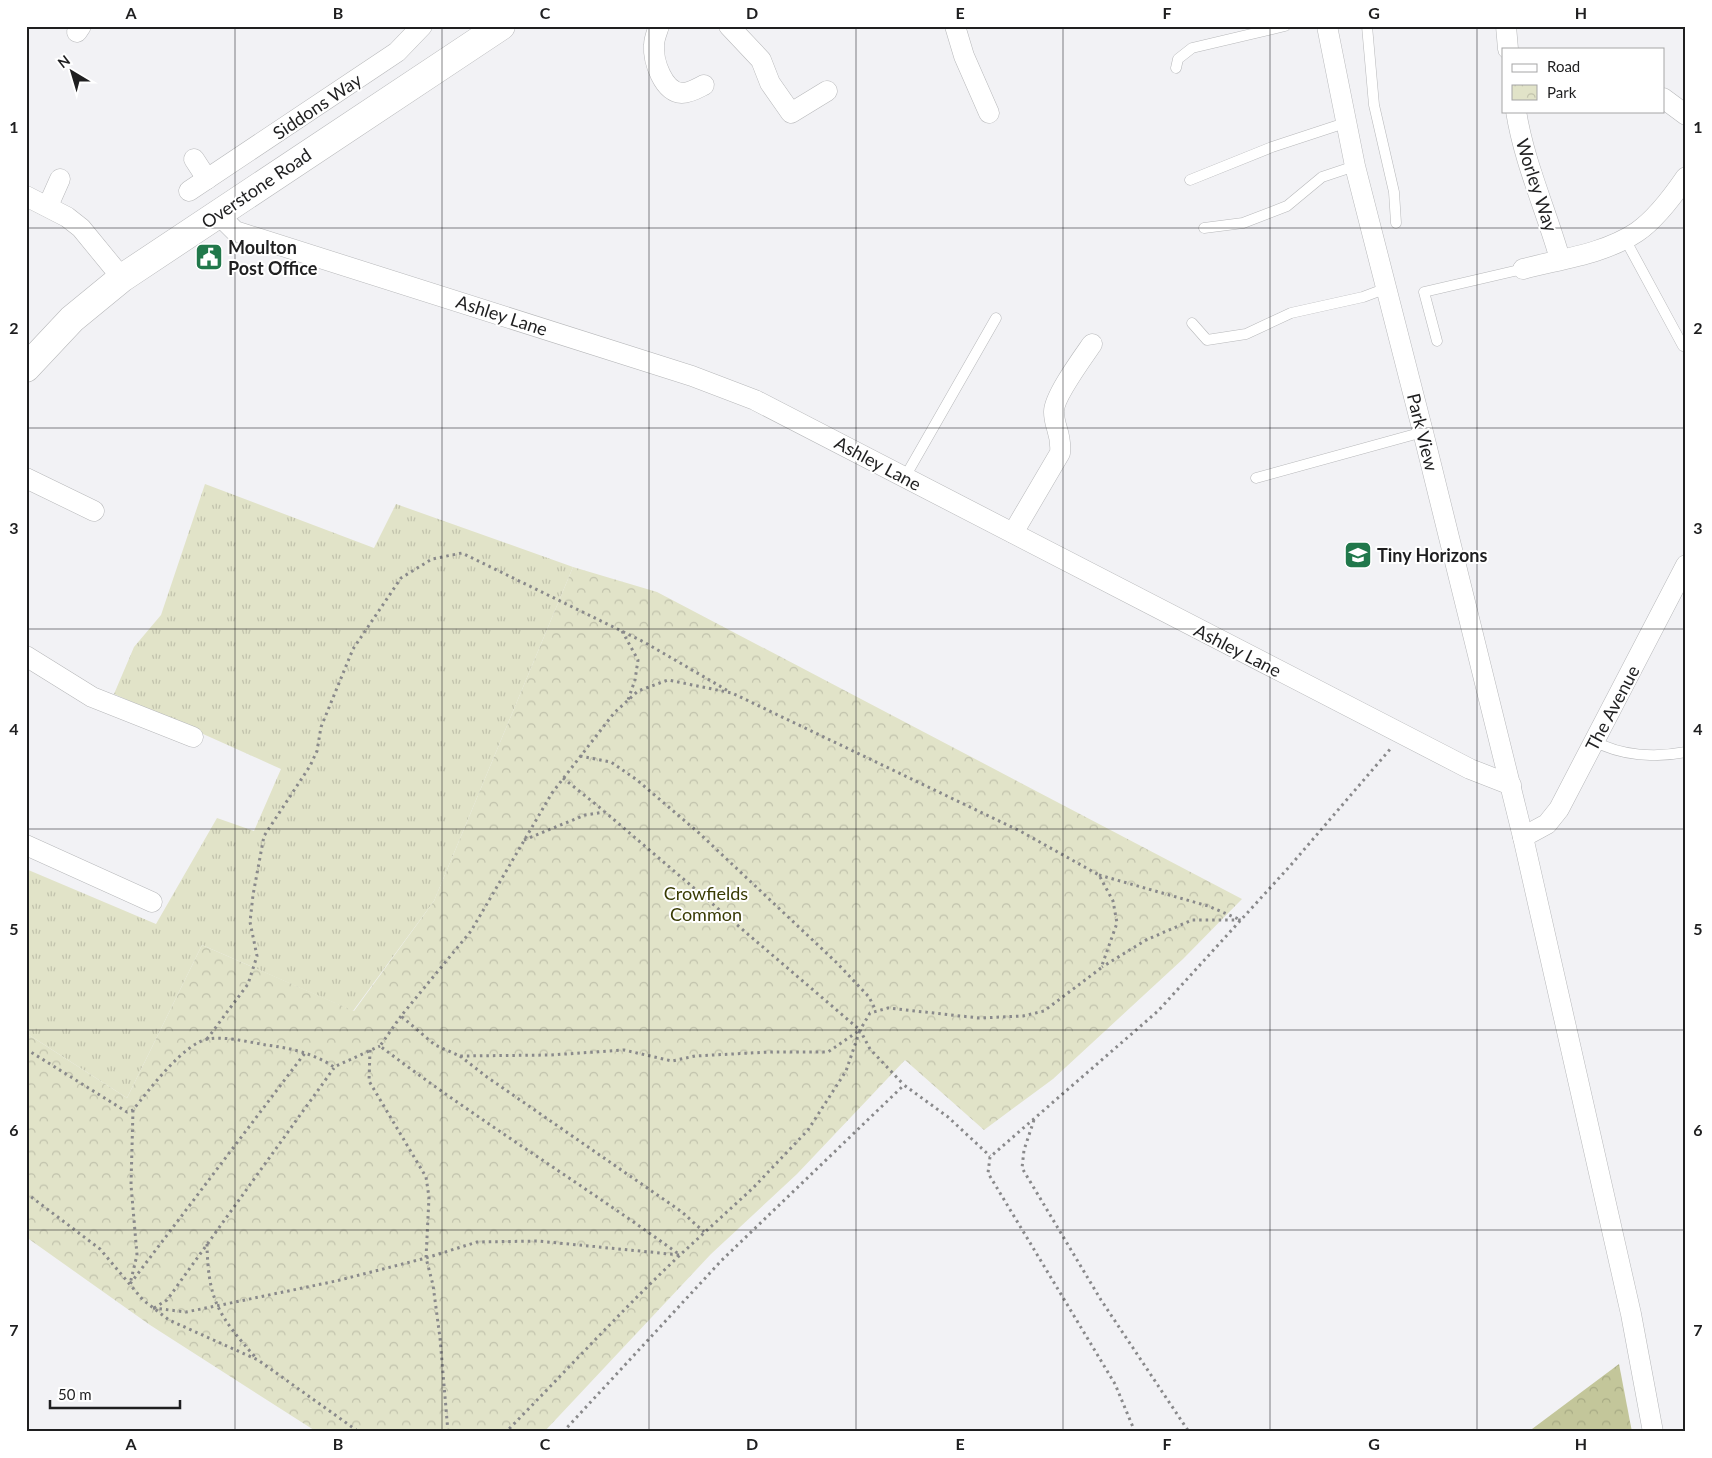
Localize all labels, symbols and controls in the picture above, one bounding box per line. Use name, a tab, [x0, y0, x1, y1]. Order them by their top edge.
text: A	[124, 3, 137, 22]
text: B	[333, 3, 343, 22]
text: C	[540, 3, 551, 22]
text: D	[746, 3, 758, 22]
text: E	[955, 3, 965, 22]
text: F	[1162, 3, 1172, 22]
text: G	[1368, 3, 1380, 22]
text: H	[1575, 3, 1587, 22]
north arrow	[48, 48, 98, 98]
legend	[1502, 48, 1664, 112]
text: N	[54, 51, 73, 71]
text: Road	[1547, 57, 1580, 75]
street label: Siddons Way	[268, 68, 366, 144]
text: Park	[1547, 83, 1577, 101]
text: 1	[9, 117, 19, 136]
text: 1	[1693, 117, 1703, 136]
street label: Worley Way	[1512, 136, 1563, 235]
street label: Overstone Road	[197, 143, 315, 233]
place label: Moulton Post Office	[228, 236, 318, 279]
public building icon: Moulton Post Office	[194, 242, 224, 272]
street label: Ashley Lane	[454, 290, 550, 340]
text: 2	[9, 318, 19, 337]
text: 2	[1693, 318, 1703, 337]
street label: Park View	[1403, 391, 1443, 473]
street label: Ashley Lane	[831, 431, 925, 495]
text: 3	[9, 518, 19, 537]
text: 3	[1693, 518, 1703, 537]
school or university icon: Tiny Horizons	[1343, 540, 1373, 570]
place label: Tiny Horizons	[1377, 544, 1487, 566]
street label: Ashley Lane	[1191, 619, 1285, 681]
street label: The Avenue	[1580, 662, 1644, 754]
text: 4	[9, 719, 19, 738]
text: 4	[1693, 719, 1703, 738]
park label: Crowfields Common	[664, 882, 748, 925]
text: 5	[9, 919, 19, 938]
text: 5	[1693, 919, 1703, 938]
text: 6	[9, 1120, 19, 1139]
text: 6	[1693, 1120, 1703, 1139]
text: 7	[9, 1320, 19, 1339]
text: 7	[1693, 1320, 1703, 1339]
scale bar	[50, 1378, 180, 1410]
text: 50 m	[58, 1385, 92, 1403]
text: A	[124, 1434, 137, 1453]
text: B	[333, 1434, 343, 1453]
text: C	[540, 1434, 551, 1453]
text: D	[746, 1434, 758, 1453]
text: E	[955, 1434, 965, 1453]
text: F	[1162, 1434, 1172, 1453]
text: G	[1368, 1434, 1380, 1453]
text: H	[1575, 1434, 1587, 1453]

